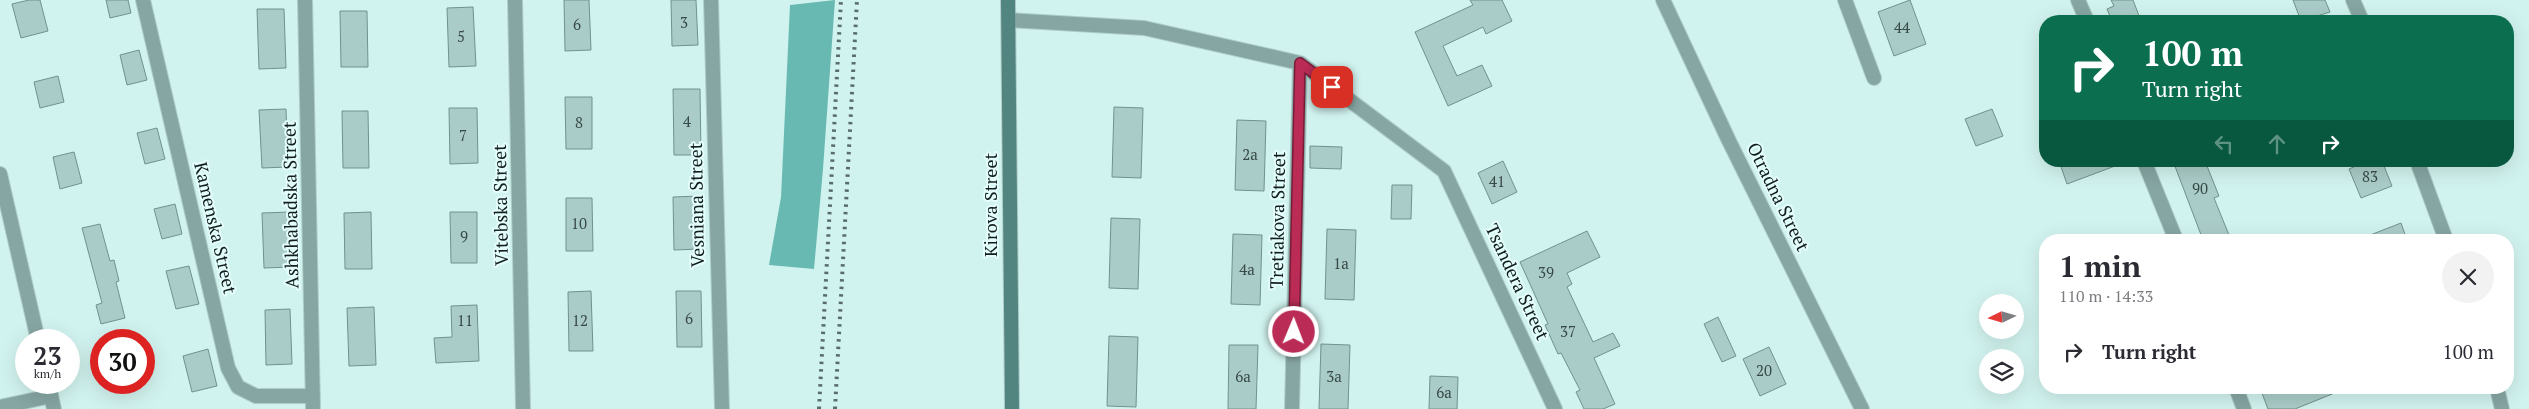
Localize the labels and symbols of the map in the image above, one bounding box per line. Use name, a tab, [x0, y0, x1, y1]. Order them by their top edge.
house number: 3	[680, 12, 688, 32]
house number: 6	[573, 14, 581, 34]
house number: 44	[1894, 17, 1910, 37]
house number: 5	[457, 26, 465, 46]
pin	[1311, 66, 1353, 108]
house number: 4	[683, 111, 691, 131]
house number: 8	[575, 112, 583, 132]
street label: Ashkhabadska Street	[277, 121, 303, 289]
house number: 7	[459, 125, 467, 145]
street label: Otradna Street	[1742, 138, 1816, 255]
street label: Vesniana Street	[683, 142, 709, 268]
street label: Vitebska Street	[487, 144, 513, 266]
house number: 2а	[1242, 144, 1258, 164]
street label: Tretiakova Street	[1264, 151, 1290, 289]
street label: Kirova Street	[978, 153, 1002, 257]
street label: Kamenska Street	[189, 160, 243, 296]
house number: 83	[2362, 166, 2378, 186]
house number: 41	[1489, 171, 1505, 191]
house number: 90	[2192, 178, 2208, 198]
house number: 10	[571, 213, 587, 233]
street label: Tsandera Street	[1480, 220, 1555, 344]
house number: 9	[460, 226, 468, 246]
house number: 1а	[1333, 253, 1349, 273]
house number: 4а	[1239, 259, 1255, 279]
house number: 39	[1538, 262, 1554, 282]
north arrow	[1979, 294, 2024, 339]
position arrow	[1267, 305, 1319, 357]
house number: 6	[685, 308, 693, 328]
house number: 11	[457, 310, 473, 330]
house number: 12	[572, 310, 588, 330]
house number: 37	[1560, 321, 1576, 341]
speed limit sign: 30	[90, 329, 155, 394]
house number: 20	[1756, 360, 1772, 380]
house number: 6а	[1235, 366, 1251, 386]
house number: 3а	[1326, 366, 1342, 386]
house number: 6а	[1436, 382, 1452, 402]

